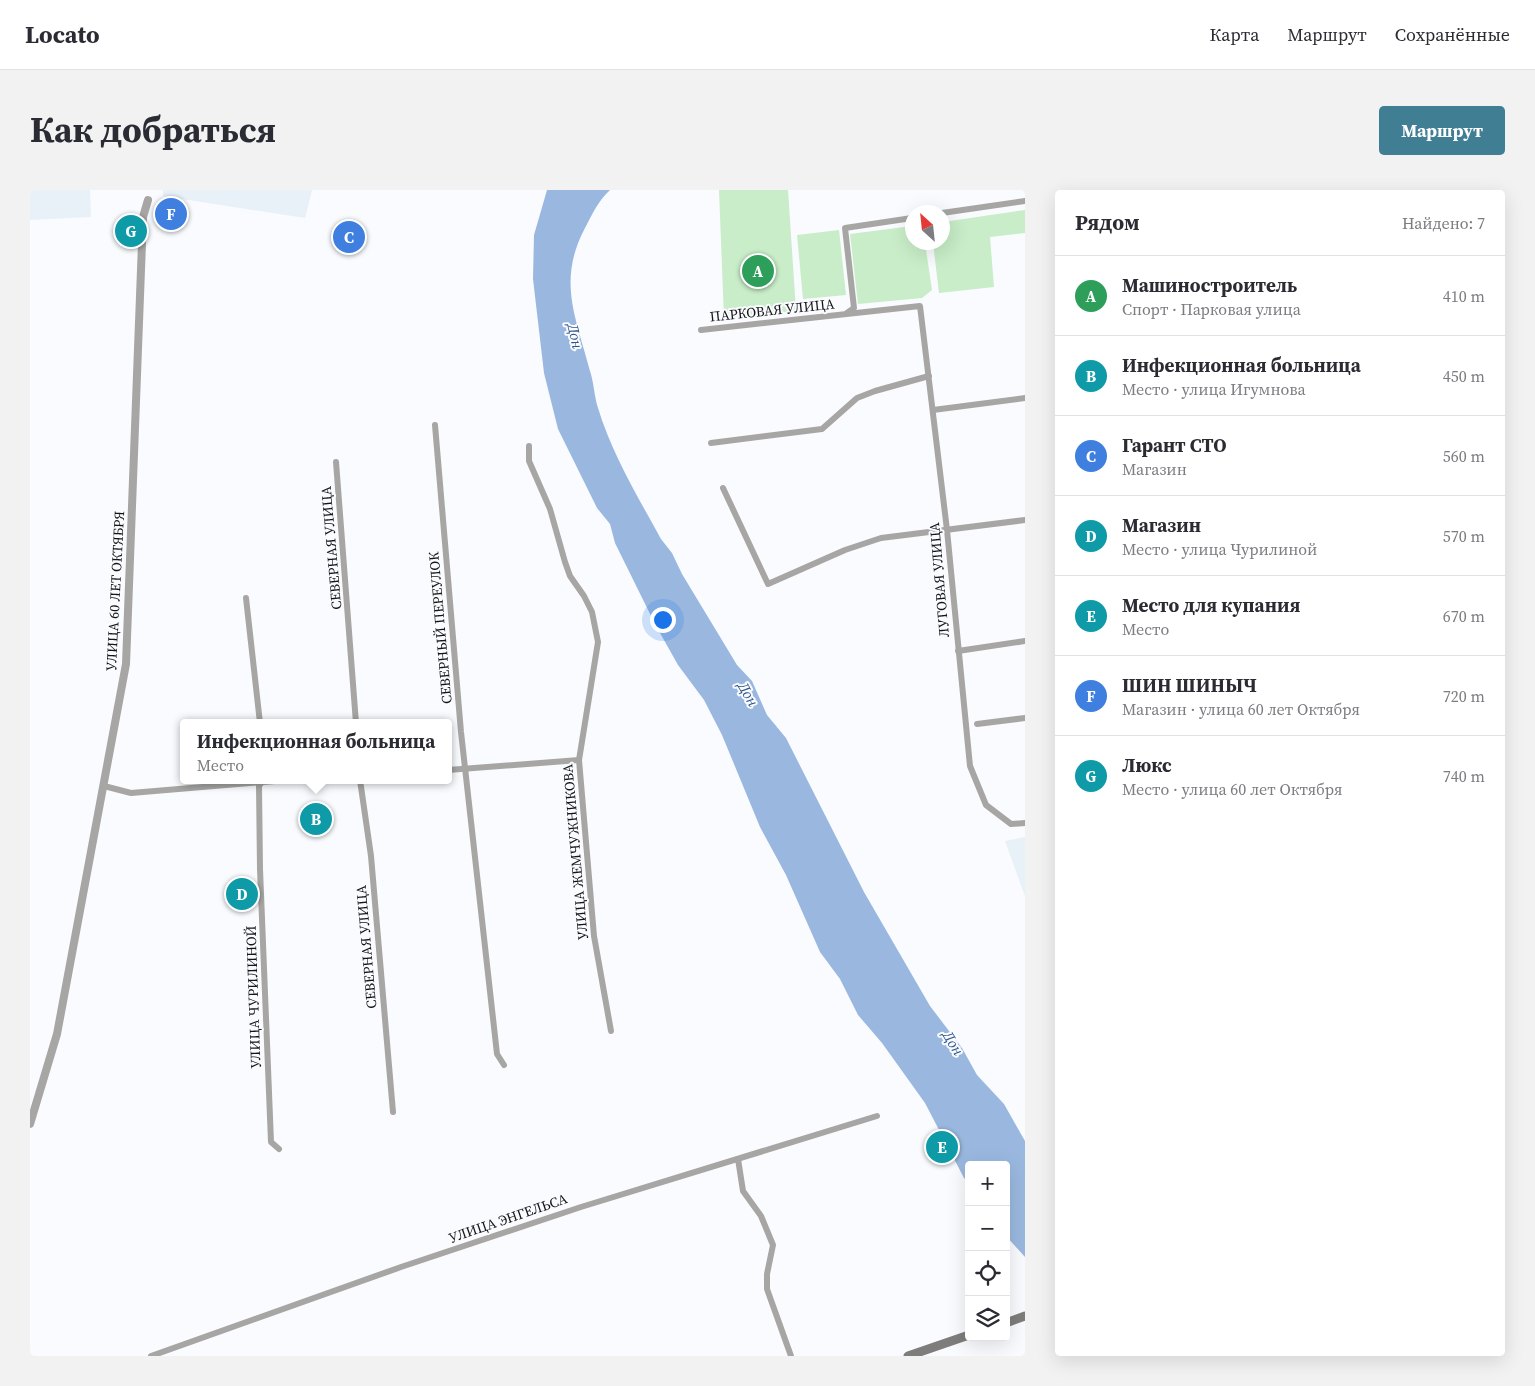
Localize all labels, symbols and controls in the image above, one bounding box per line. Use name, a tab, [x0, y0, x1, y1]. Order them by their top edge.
text: Locato	[25, 18, 100, 51]
text: Карта	[1210, 22, 1259, 47]
text: Маршрут	[1287, 22, 1367, 47]
text: Сохранённые	[1395, 22, 1510, 47]
text: Как добраться	[30, 106, 276, 154]
button: Маршрут	[1379, 106, 1505, 155]
pin: F	[155, 195, 187, 233]
north arrow	[905, 205, 950, 250]
text: Рядом	[1075, 208, 1140, 237]
pin: G	[115, 212, 147, 250]
text: Найдено: 7	[1402, 212, 1485, 234]
pin: C	[333, 218, 365, 256]
pin: A	[742, 252, 774, 290]
text: Машиностроитель	[1122, 272, 1297, 298]
text: A	[1086, 285, 1096, 307]
text: 410 m	[1443, 285, 1485, 307]
street label: ПАРКОВАЯ УЛИЦА	[709, 293, 836, 327]
text: Спорт · Парковая улица	[1122, 298, 1301, 320]
water label: Дон	[562, 320, 589, 351]
text: Инфекционная больница	[1122, 352, 1361, 378]
text: B	[1086, 365, 1096, 387]
text: 450 m	[1443, 365, 1485, 387]
text: Место · улица Игумнова	[1122, 378, 1306, 400]
text: Гарант СТО	[1122, 432, 1227, 458]
text: C	[1086, 445, 1096, 467]
text: 560 m	[1443, 445, 1485, 467]
text: Магазин	[1122, 458, 1187, 480]
street label: СЕВЕРНАЯ УЛИЦА	[316, 485, 346, 611]
street label: УЛИЦА 60 ЛЕТ ОКТЯБРЯ	[101, 510, 129, 672]
text: Магазин	[1122, 512, 1201, 538]
street label: ЛУГОВАЯ УЛИЦА	[924, 521, 954, 638]
text: D	[1085, 525, 1097, 547]
text: 570 m	[1443, 525, 1485, 547]
text: Место · улица Чурилиной	[1122, 538, 1317, 560]
street label: СЕВЕРНЫЙ ПЕРЕУЛОК	[423, 550, 457, 705]
text: Место для купания	[1122, 592, 1300, 618]
text: E	[1086, 605, 1096, 627]
text: 670 m	[1443, 605, 1485, 627]
your location	[650, 607, 676, 633]
text: Место	[1122, 618, 1169, 640]
text: ШИН ШИНЫЧ	[1122, 672, 1257, 698]
water label: Дон	[732, 677, 764, 710]
text: F	[1086, 685, 1096, 707]
text: 720 m	[1443, 685, 1485, 707]
text: Магазин · улица 60 лет Октября	[1122, 698, 1360, 720]
popup	[180, 719, 452, 784]
text: Инфекционная больница	[197, 728, 435, 754]
text: Люкс	[1122, 752, 1172, 778]
text: Место	[197, 754, 244, 776]
street label: УЛИЦА ЖЕМЧУЖНИКОВА	[557, 762, 593, 941]
text: G	[1086, 765, 1096, 787]
text: 740 m	[1443, 765, 1485, 787]
text: Место · улица 60 лет Октября	[1122, 778, 1343, 800]
pin: B	[300, 800, 332, 838]
pin: D	[226, 875, 258, 913]
street label: СЕВЕРНАЯ УЛИЦА	[351, 884, 381, 1010]
street label: УЛИЦА ЧУРИЛИНОЙ	[241, 925, 265, 1069]
water label: Дон	[937, 1025, 969, 1059]
pin: E	[926, 1128, 958, 1166]
map controls	[965, 1161, 1010, 1341]
button: +	[965, 1161, 1010, 1206]
street label: УЛИЦА ЭНГЕЛЬСА	[446, 1188, 571, 1248]
button: −	[965, 1206, 1010, 1251]
button: locate	[965, 1251, 1010, 1296]
button: layers	[965, 1296, 1010, 1341]

